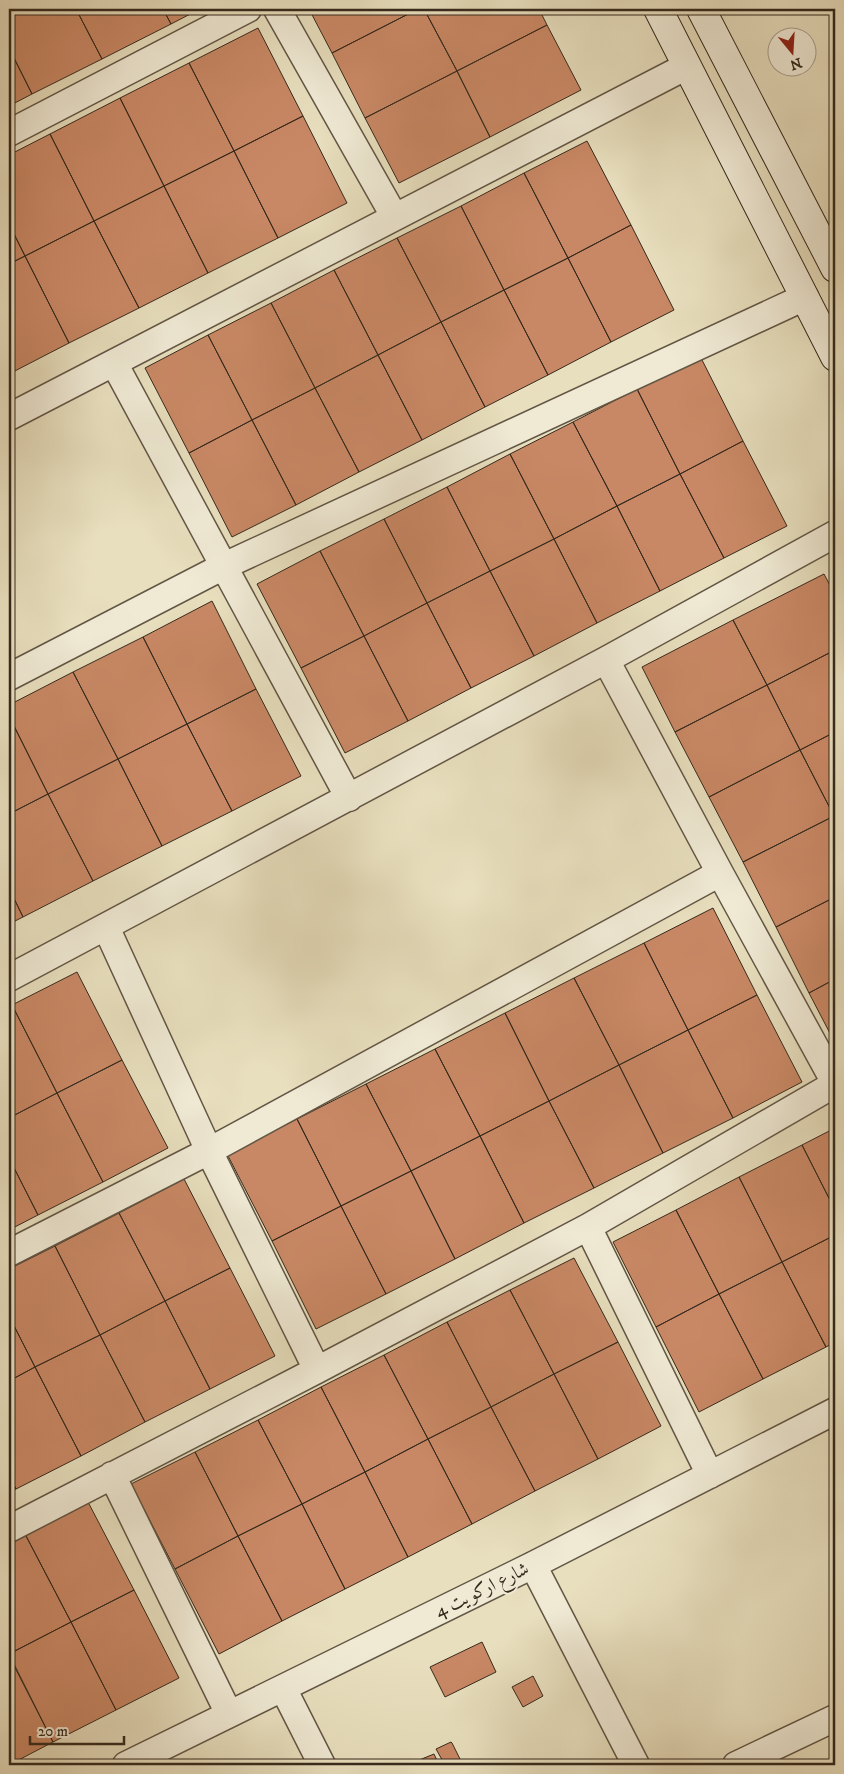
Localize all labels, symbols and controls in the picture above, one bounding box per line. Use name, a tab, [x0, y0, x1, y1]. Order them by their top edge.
north arrow	[766, 28, 816, 78]
text: N	[787, 53, 804, 74]
street label: شارع اركويت 4	[431, 1557, 534, 1625]
scale bar	[30, 1714, 124, 1746]
text: 20 m	[38, 1722, 68, 1741]

